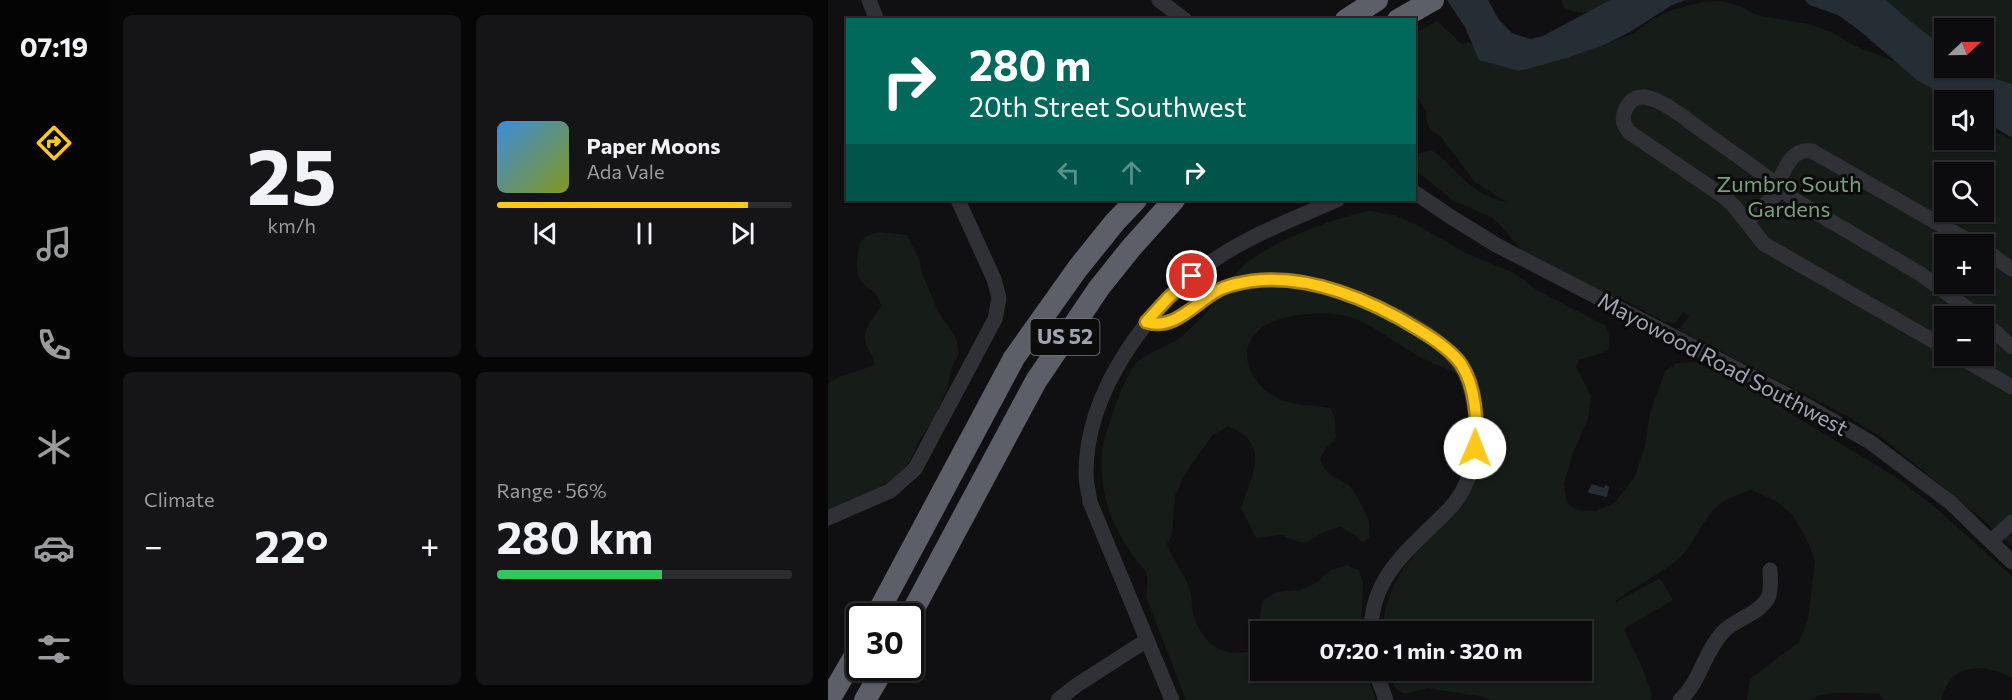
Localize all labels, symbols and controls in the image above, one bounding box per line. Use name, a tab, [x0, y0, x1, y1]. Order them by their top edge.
north arrow	[1934, 18, 1994, 78]
map controls	[1934, 18, 1994, 366]
text: 07:19	[20, 30, 88, 63]
text: 280 m	[969, 38, 1091, 90]
icon: right	[870, 42, 948, 120]
text: 20th Street Southwest	[969, 90, 1247, 123]
button: sound	[1934, 90, 1994, 150]
icon: directions	[33, 122, 75, 164]
text: 25	[247, 126, 337, 221]
text: Paper Moons	[587, 132, 721, 159]
icon: left	[1052, 156, 1085, 189]
icon: ahead	[1115, 156, 1148, 189]
icon: right	[1178, 156, 1211, 189]
text: Ada Vale	[587, 159, 664, 183]
button: search	[1934, 162, 1994, 222]
park label: Zumbro South Gardens	[1717, 170, 1862, 222]
text: km/h	[267, 213, 316, 237]
icon: previous	[529, 217, 562, 250]
icon: pause	[628, 217, 661, 250]
icon: next	[726, 217, 759, 250]
icon: music	[33, 223, 75, 265]
button: +	[1934, 234, 1994, 294]
pin	[1166, 250, 1217, 301]
icon: arrive	[1175, 259, 1208, 292]
street label: Mayowood Road Southwest	[1594, 286, 1853, 441]
button: −	[1934, 306, 1994, 366]
road number: US 52	[1030, 319, 1100, 355]
icon: phone	[33, 324, 75, 366]
position arrow	[1443, 416, 1507, 480]
icon: climate	[33, 426, 75, 468]
text: Range · 56%	[497, 478, 607, 502]
text: Climate	[144, 487, 214, 511]
text: 280 km	[497, 508, 653, 563]
text: 22°	[254, 517, 328, 572]
text: −	[144, 524, 163, 565]
text: +	[420, 524, 439, 565]
icon: car	[33, 527, 75, 569]
speed limit sign: 30	[846, 603, 924, 681]
icon: filters	[33, 628, 75, 670]
text: 07:20 · 1 min · 320 m	[1319, 637, 1523, 664]

